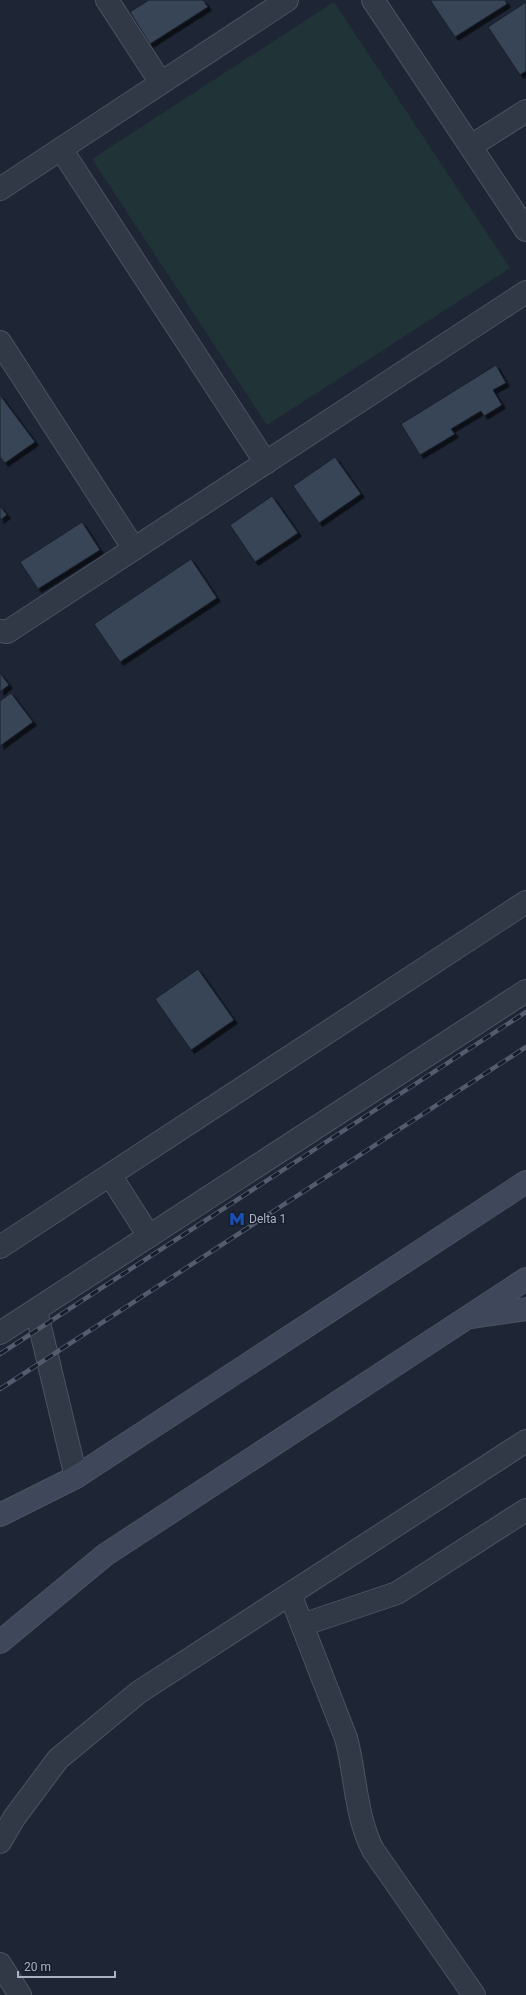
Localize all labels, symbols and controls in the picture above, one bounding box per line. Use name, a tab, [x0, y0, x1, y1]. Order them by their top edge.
metro station icon: Delta 1	[228, 1210, 246, 1228]
place label: Delta 1	[249, 1212, 286, 1226]
scale bar	[18, 1953, 115, 1979]
text: 20 m	[24, 1960, 51, 1974]

